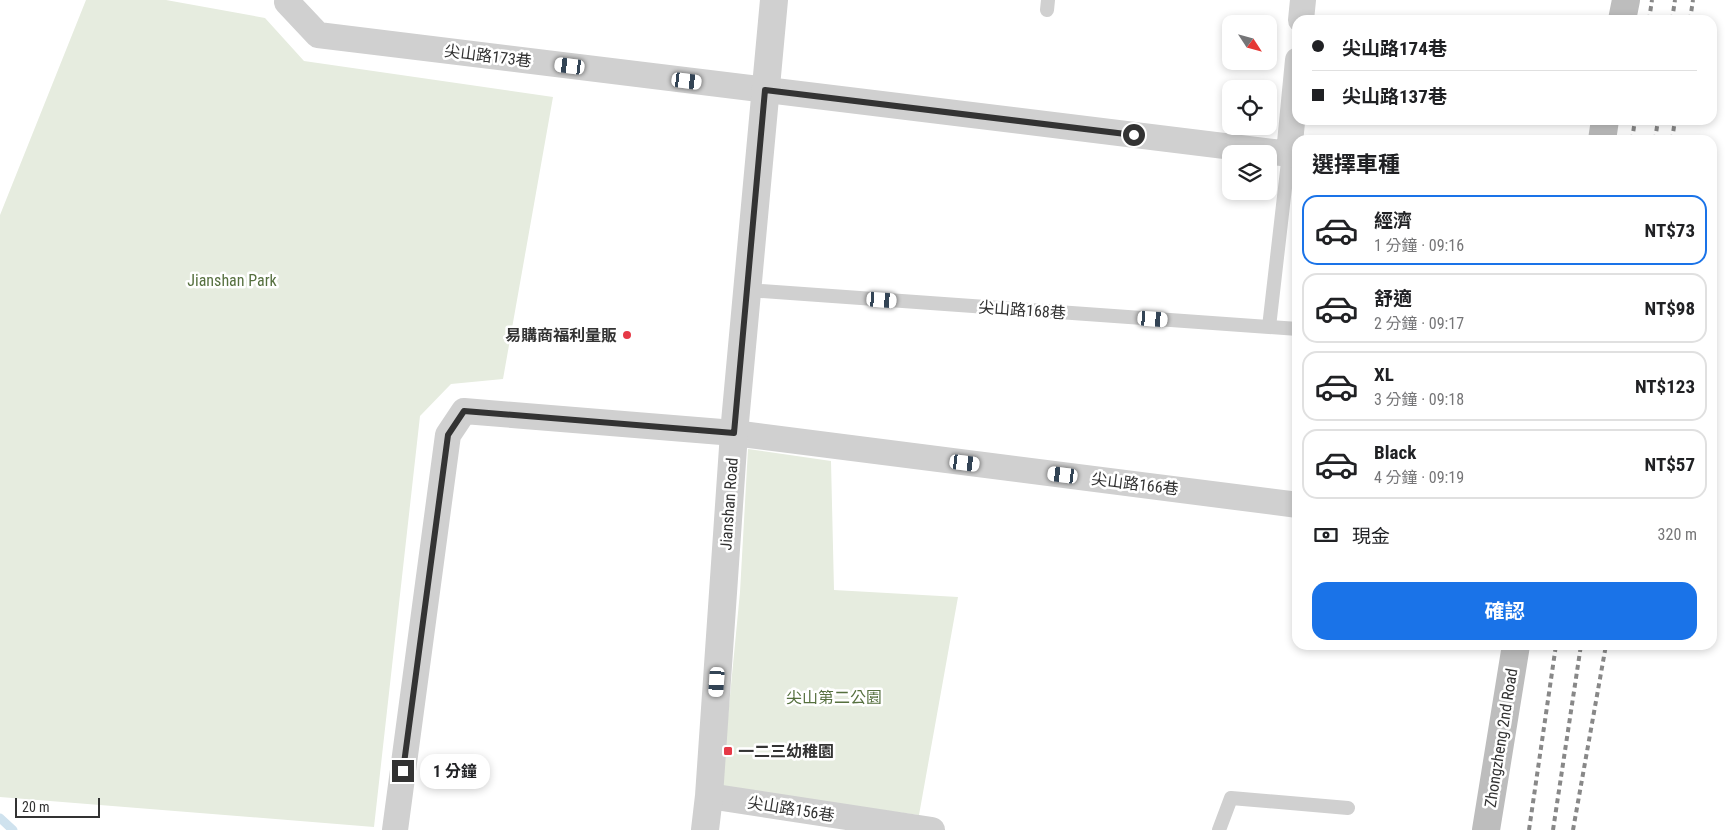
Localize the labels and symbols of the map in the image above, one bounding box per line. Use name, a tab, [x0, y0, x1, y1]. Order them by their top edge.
north arrow	[1222, 15, 1278, 70]
street label: 尖山路173巷	[443, 41, 533, 71]
car	[554, 57, 585, 75]
car	[671, 72, 702, 90]
route start	[1123, 124, 1145, 146]
park label: Jianshan Park	[187, 271, 278, 290]
car	[866, 291, 897, 309]
street label: 尖山路168巷	[978, 297, 1066, 323]
car	[1137, 310, 1168, 328]
place label: 易購商福利量販	[505, 326, 617, 345]
marker: 易購商福利量販	[621, 329, 633, 341]
car	[949, 454, 980, 472]
street label: Jianshan Road	[716, 457, 742, 551]
car	[1047, 466, 1078, 484]
street label: 尖山路166巷	[1090, 469, 1180, 499]
car	[708, 667, 725, 697]
street label: Zhongzheng 2nd Road	[1481, 667, 1521, 809]
park label: 尖山第二公園	[786, 688, 882, 707]
place label: 一二三幼稚園	[738, 742, 834, 761]
marker: 一二三幼稚園	[722, 745, 734, 757]
callout: 1 分鐘	[420, 754, 490, 788]
route end	[392, 760, 414, 782]
street label: 尖山路156巷	[746, 793, 836, 825]
scale bar	[15, 795, 100, 818]

